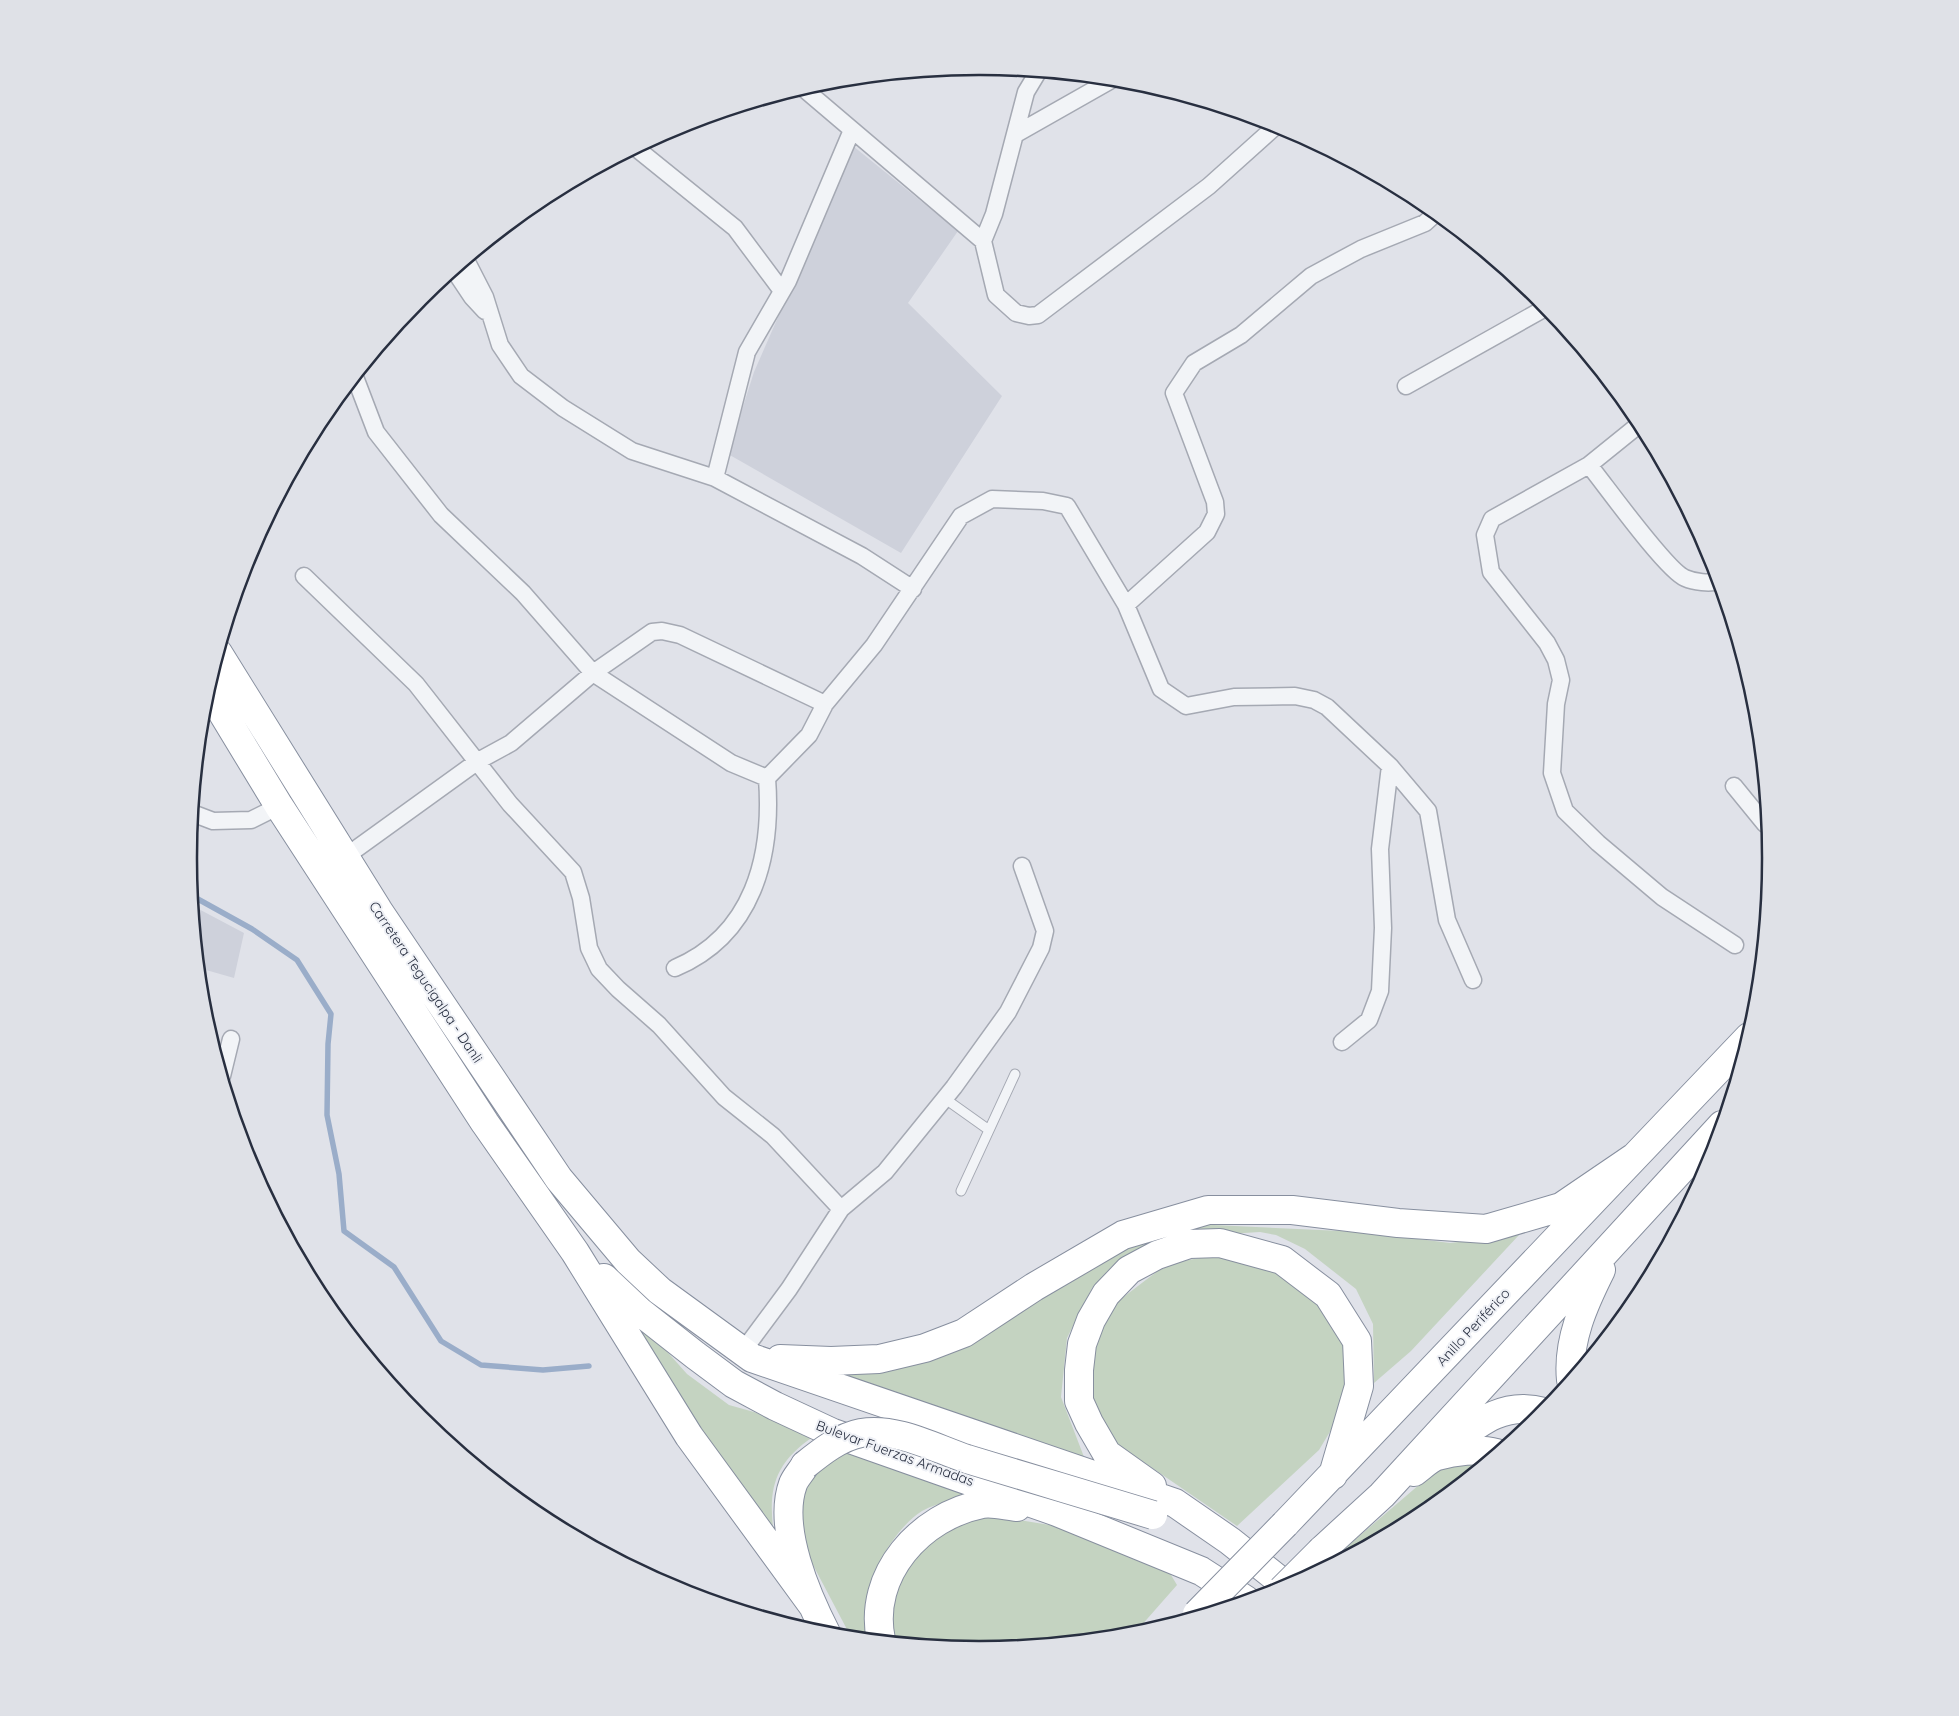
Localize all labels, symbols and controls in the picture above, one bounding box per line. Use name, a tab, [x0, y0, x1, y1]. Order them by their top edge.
street label: Carretera Tegucigalpa - Danli	[365, 898, 487, 1066]
street label: Anillo Periférico	[1432, 1284, 1514, 1370]
street label: Bulevar Fuerzas Armadas	[814, 1416, 976, 1490]

